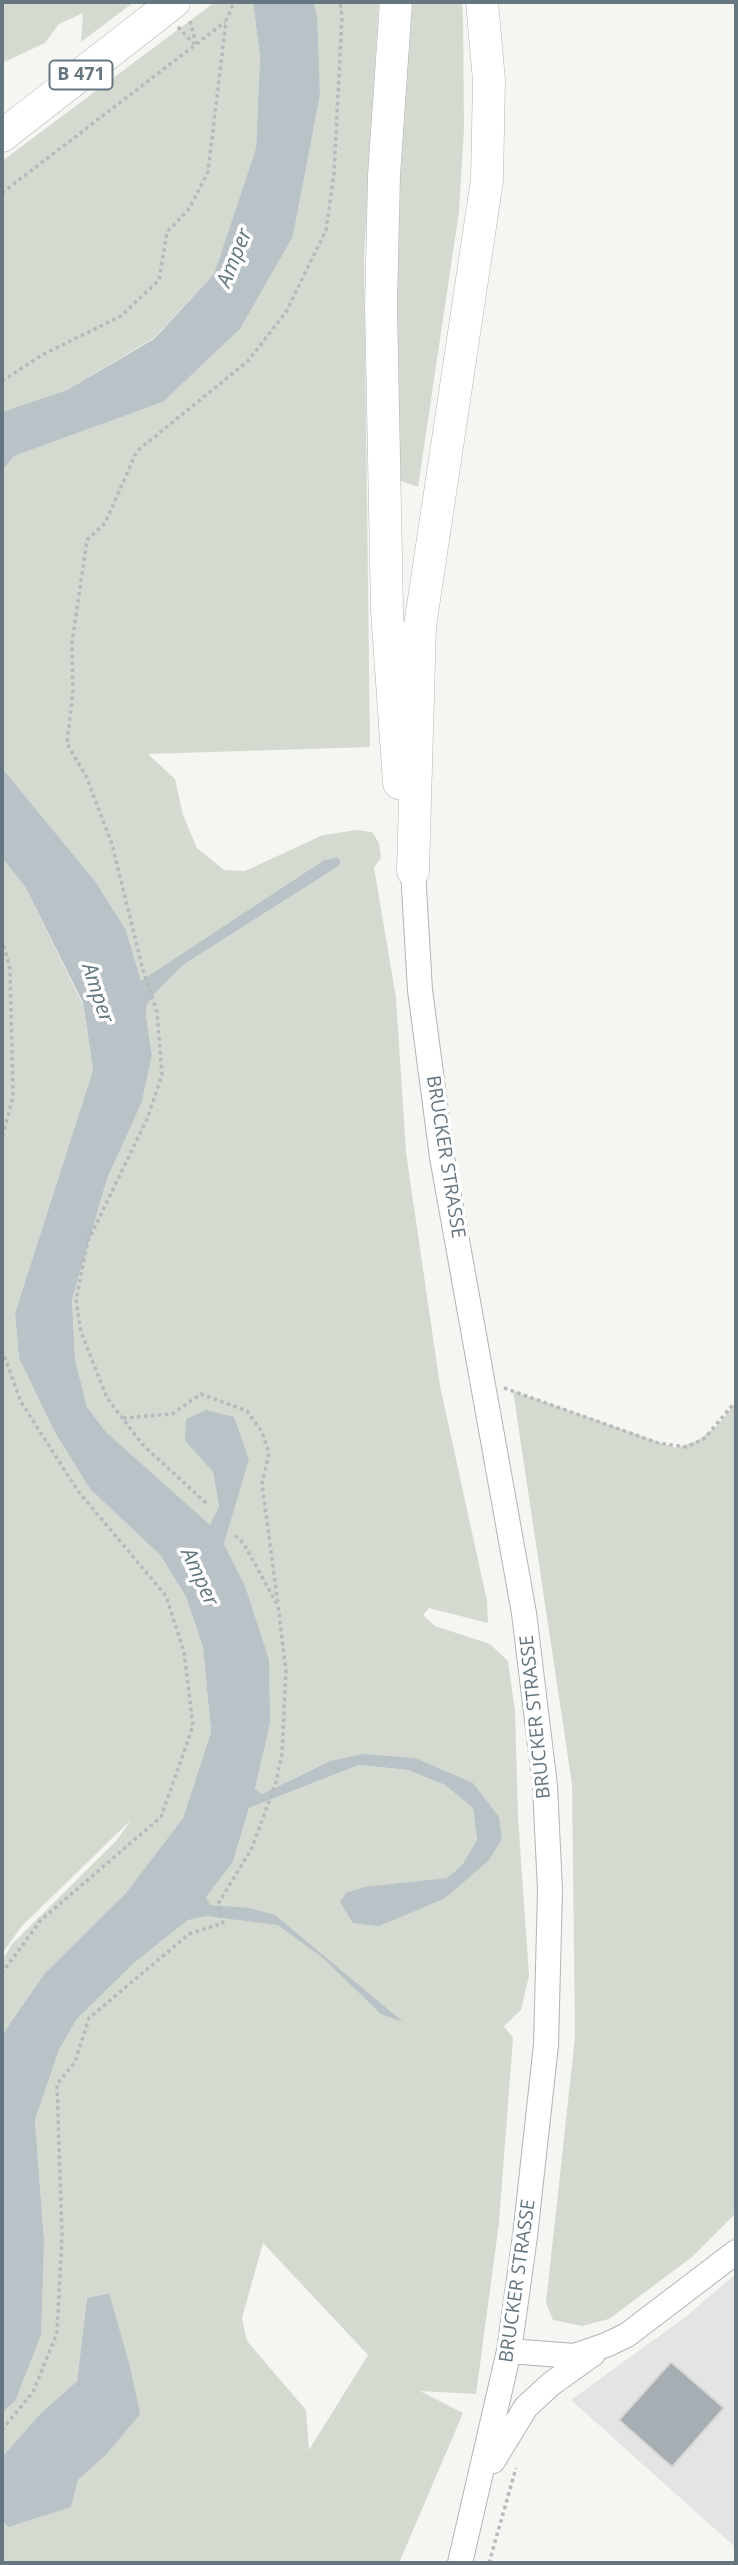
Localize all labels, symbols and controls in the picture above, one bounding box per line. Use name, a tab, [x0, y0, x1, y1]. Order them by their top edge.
road number: B 471	[50, 60, 112, 90]
water label: Amper	[212, 225, 258, 291]
water label: Amper	[76, 960, 118, 1026]
street label: BRUCKER STRASSE	[421, 1074, 469, 1240]
water label: Amper	[175, 1544, 223, 1610]
street label: BRUCKER STRASSE	[516, 1634, 556, 1800]
street label: BRUCKER STRASSE	[495, 2198, 541, 2364]

